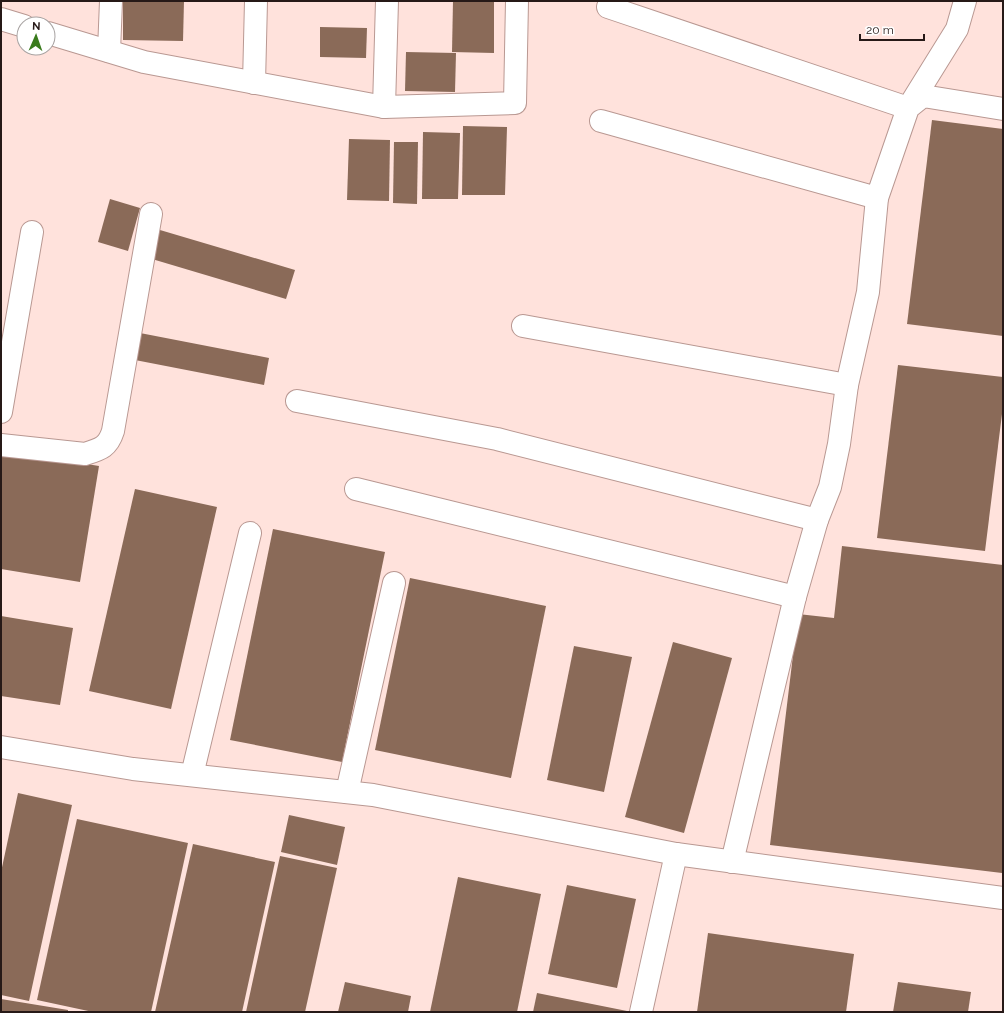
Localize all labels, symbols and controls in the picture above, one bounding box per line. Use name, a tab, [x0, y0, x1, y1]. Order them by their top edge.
north arrow	[16, 16, 56, 56]
scale bar	[860, 16, 924, 42]
text: N	[32, 20, 41, 33]
text: 20 m	[866, 23, 894, 37]

